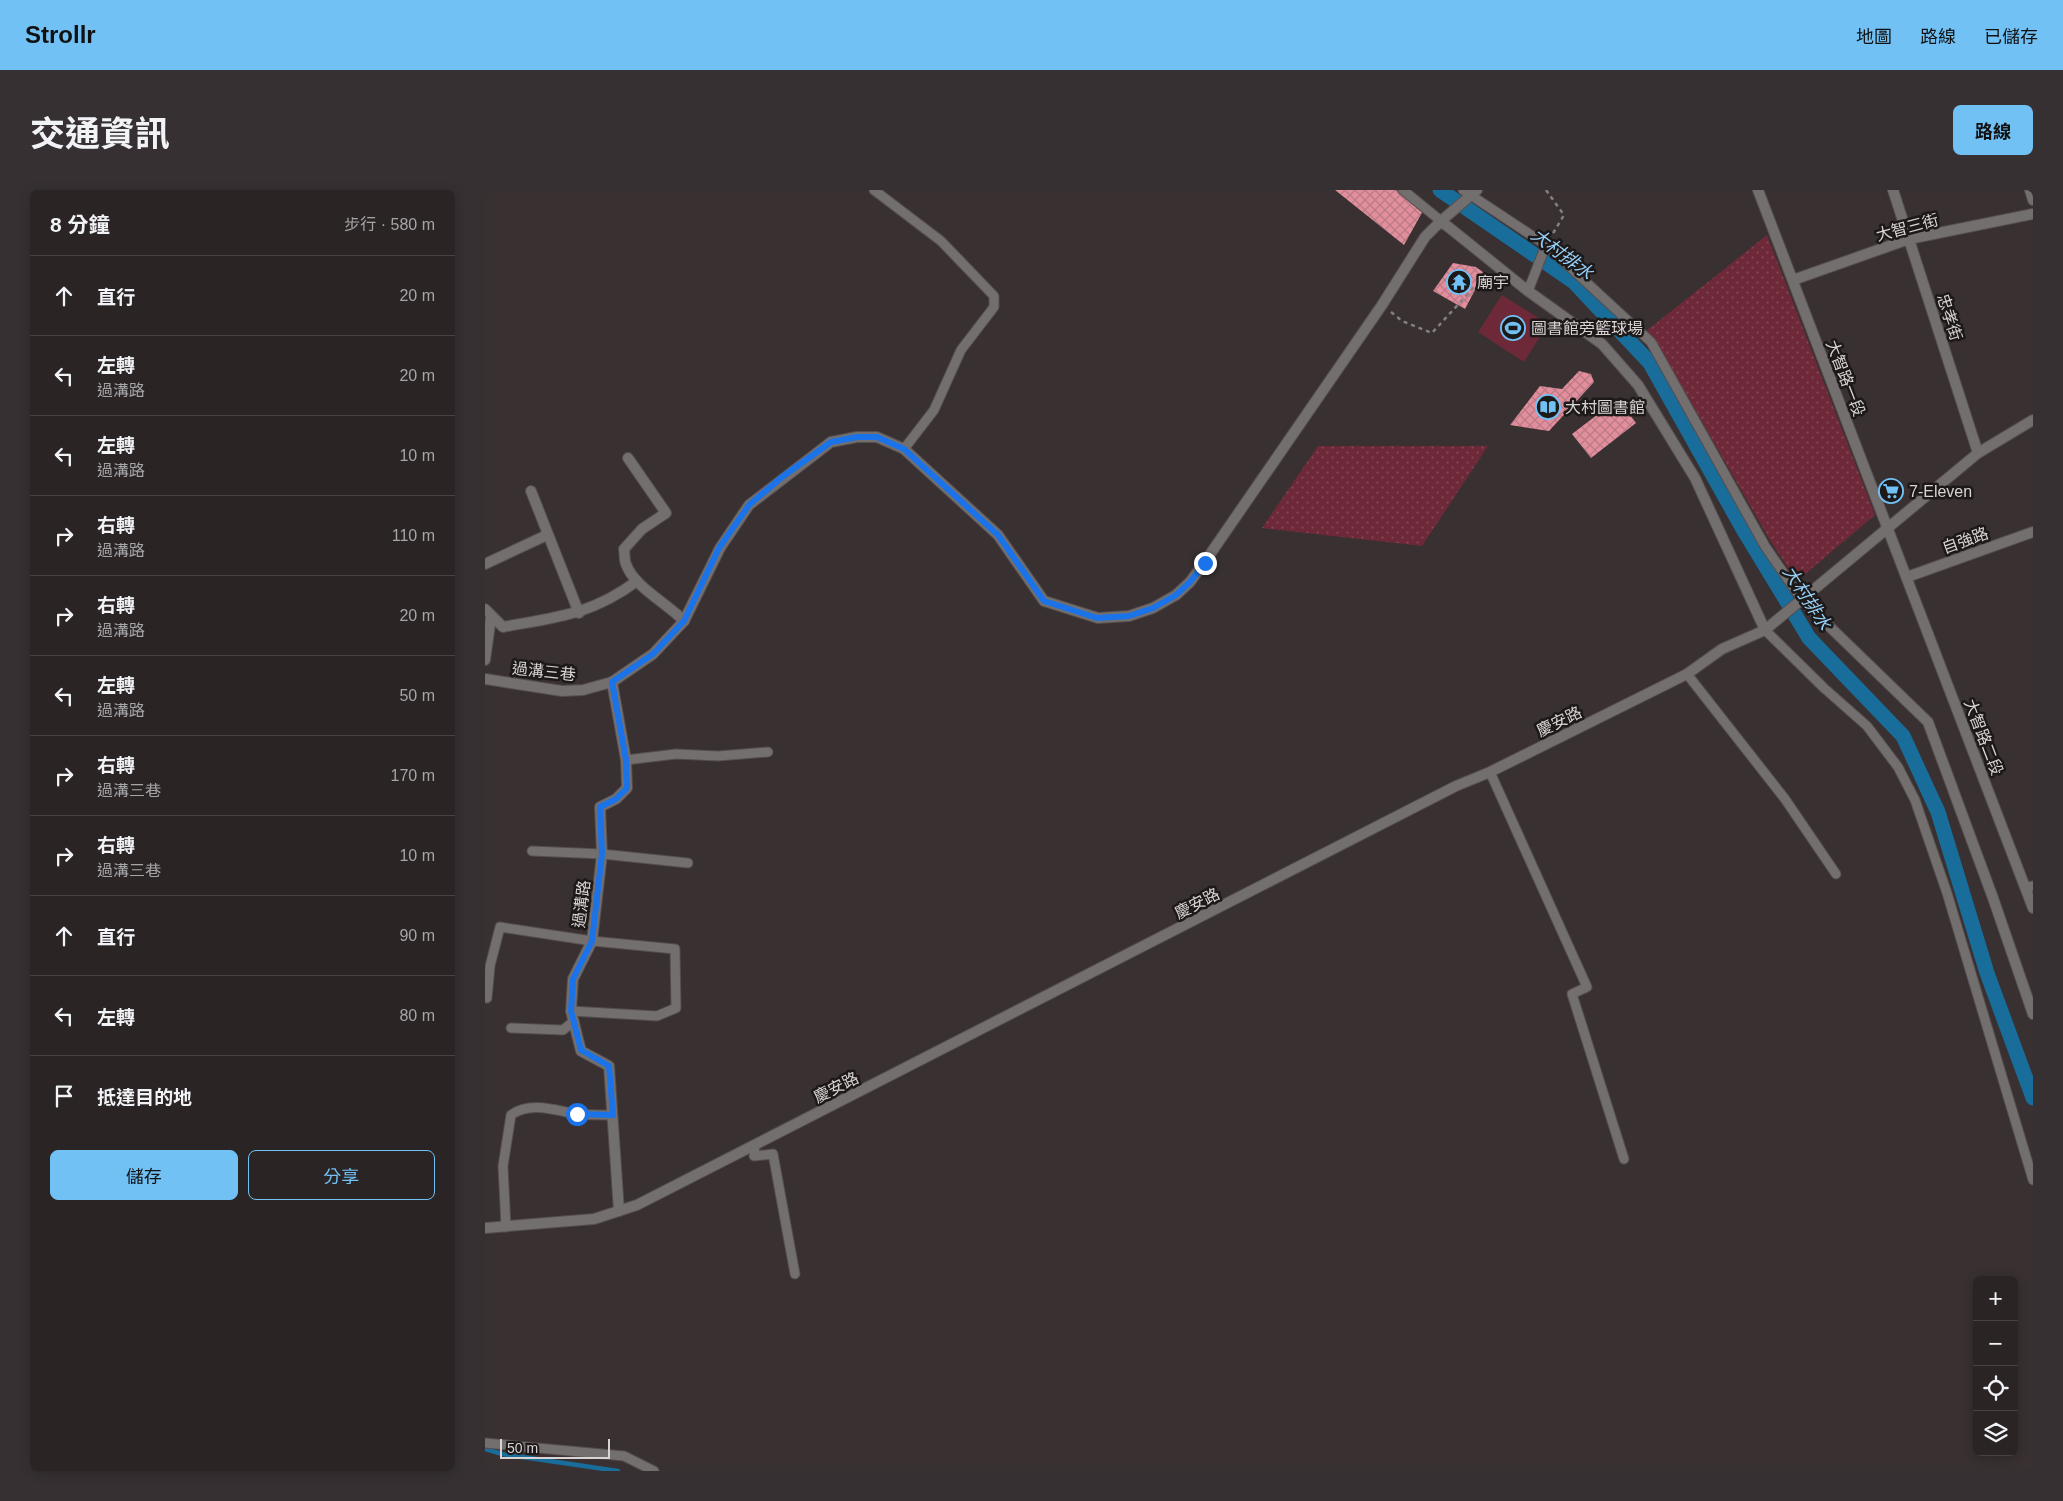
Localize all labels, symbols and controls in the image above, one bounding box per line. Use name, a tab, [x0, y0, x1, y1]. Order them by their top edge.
text: Strollr	[25, 21, 96, 48]
text: 地圖	[1856, 27, 1892, 47]
text: 路線	[1920, 27, 1956, 47]
text: 已儲存	[1984, 27, 2038, 47]
button: 路線	[1953, 105, 2033, 155]
text: 交通資訊	[30, 114, 170, 153]
street label: 大智三街	[1874, 211, 1940, 244]
text: 8 分鐘	[50, 213, 110, 236]
text: 步行 · 580 m	[344, 216, 435, 233]
water label: 大村排水	[1527, 224, 1598, 284]
temple icon: 廟宇	[1446, 269, 1472, 295]
place label: 廟宇	[1477, 274, 1509, 291]
icon: ahead	[50, 282, 78, 310]
text: 直行	[97, 287, 135, 308]
text: 20 m	[399, 287, 435, 304]
street label: 忠孝街	[1934, 292, 1965, 343]
sports icon: 圖書館旁籃球場	[1500, 315, 1526, 341]
place label: 圖書館旁籃球場	[1531, 319, 1643, 337]
street label: 大智路一段	[1823, 338, 1868, 419]
text: 左轉	[97, 355, 135, 376]
icon: left	[50, 362, 78, 390]
text: 20 m	[399, 367, 435, 384]
text: 過溝路	[97, 382, 145, 399]
library icon: 大村圖書館	[1535, 394, 1561, 420]
place label: 大村圖書館	[1565, 399, 1645, 416]
text: 左轉	[97, 435, 135, 456]
icon: left	[50, 442, 78, 470]
text: 10 m	[399, 447, 435, 464]
text: 過溝路	[97, 462, 145, 479]
supermarket icon: 7-Eleven	[1878, 478, 1904, 504]
place label: 7-Eleven	[1909, 483, 1972, 500]
text: 右轉	[97, 515, 135, 536]
icon: right	[50, 522, 78, 550]
street label: 自強路	[1940, 524, 1991, 557]
text: 110 m	[392, 527, 435, 544]
text: 過溝路	[97, 542, 145, 559]
route end	[1194, 552, 1217, 575]
water label: 大村排水	[1779, 562, 1836, 634]
text: 右轉	[97, 595, 135, 616]
icon: right	[50, 602, 78, 630]
text: 20 m	[399, 607, 435, 624]
text: 過溝路	[97, 622, 145, 639]
street label: 過溝三巷	[511, 660, 577, 683]
text: 左轉	[97, 675, 135, 696]
icon: left	[50, 682, 78, 710]
text: 50 m	[399, 687, 435, 704]
street label: 大智路二段	[1961, 697, 2006, 778]
text: 過溝路	[97, 702, 145, 719]
street label: 慶安路	[1533, 702, 1585, 740]
text: 右轉	[97, 755, 135, 776]
icon: right	[50, 762, 78, 790]
text: 170 m	[391, 767, 435, 784]
text: 過溝三巷	[97, 782, 161, 799]
text: 右轉	[97, 835, 135, 856]
icon: right	[50, 842, 78, 870]
text: 10 m	[399, 847, 435, 864]
text: 過溝三巷	[97, 862, 161, 879]
street label: 過溝路	[570, 879, 593, 929]
street label: 慶安路	[1172, 884, 1222, 922]
icon: ahead	[50, 922, 78, 950]
text: 直行	[97, 927, 135, 948]
text: 90 m	[399, 927, 435, 944]
icon: left	[50, 1002, 78, 1030]
text: 左轉	[97, 1007, 135, 1028]
text: 80 m	[399, 1007, 435, 1024]
street label: 慶安路	[811, 1068, 861, 1106]
icon: arrive	[50, 1082, 78, 1110]
text: 抵達目的地	[97, 1087, 192, 1108]
route start	[566, 1103, 589, 1126]
button: 儲存	[50, 1150, 238, 1200]
button: 分享	[248, 1150, 435, 1200]
map controls	[1973, 1276, 2018, 1456]
button: +	[1973, 1276, 2018, 1321]
button: −	[1973, 1321, 2018, 1366]
button: locate	[1973, 1366, 2018, 1411]
button: layers	[1973, 1411, 2018, 1456]
scale bar	[500, 1436, 610, 1459]
text: 50 m	[507, 1440, 538, 1456]

